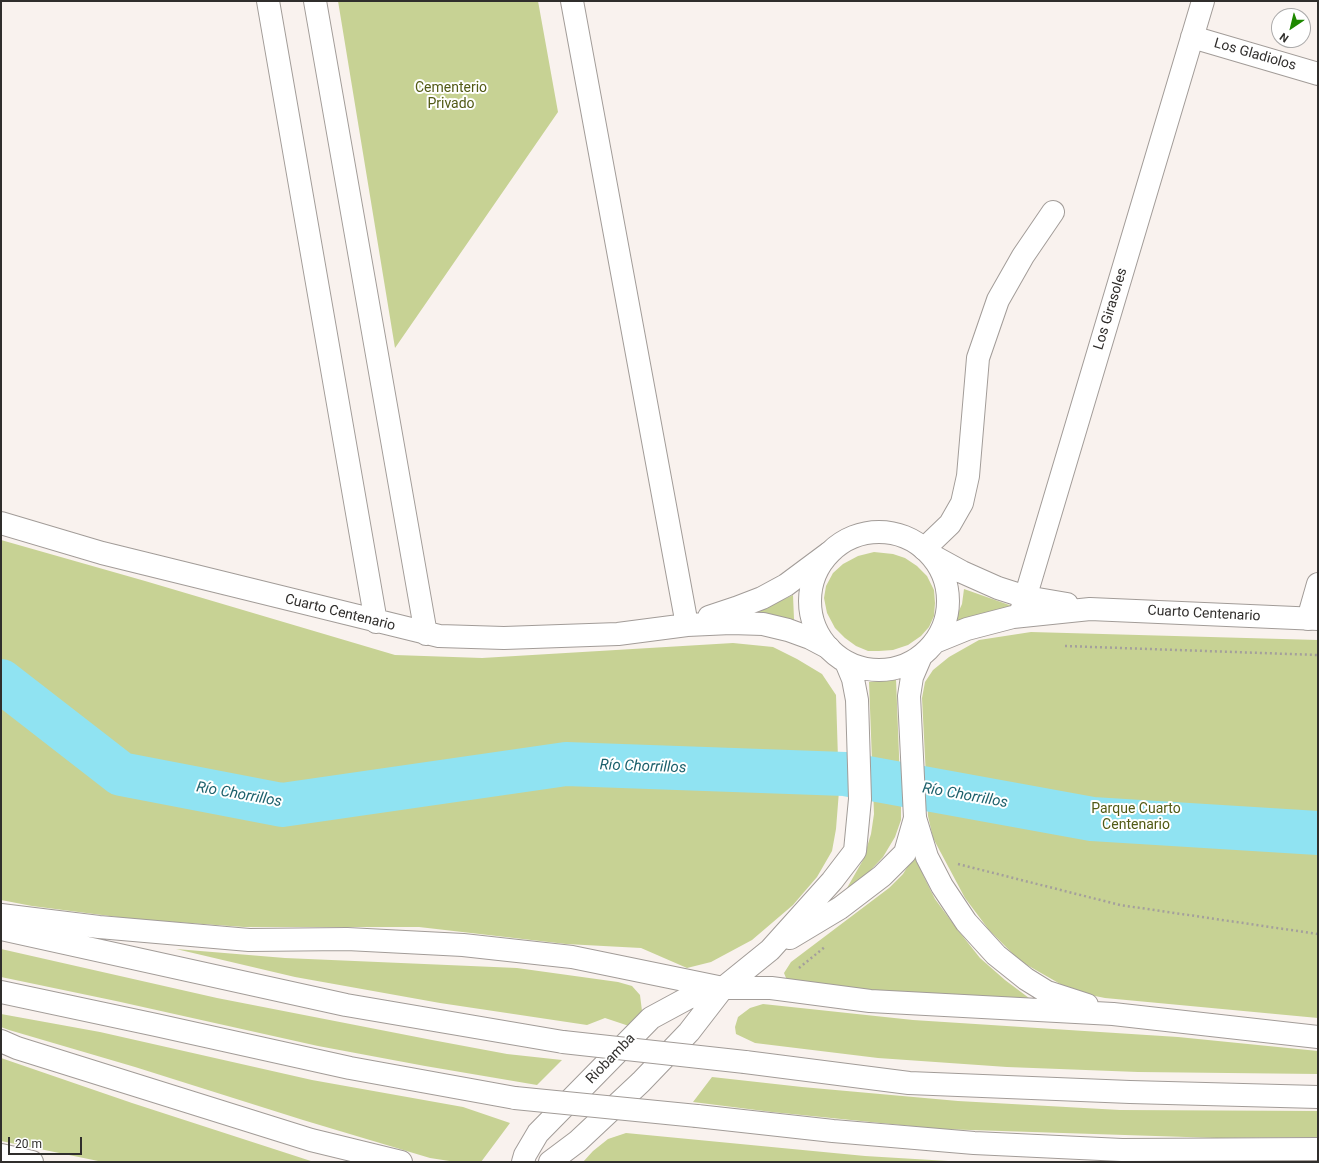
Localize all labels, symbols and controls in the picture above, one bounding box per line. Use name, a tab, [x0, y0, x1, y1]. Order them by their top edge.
north arrow	[1271, 8, 1311, 48]
text: N	[1278, 30, 1291, 45]
street label: Los Gladiolos	[1212, 35, 1298, 75]
park label: Cementerio Privado	[415, 80, 487, 112]
street label: Los Girasoles	[1091, 266, 1131, 352]
street label: Cuarto Centenario	[283, 591, 397, 635]
street label: Cuarto Centenario	[1147, 603, 1261, 625]
water label: Río Chorrillos	[599, 756, 687, 778]
water label: Río Chorrillos	[195, 779, 283, 811]
water label: Río Chorrillos	[921, 780, 1009, 812]
park label: Parque Cuarto Centenario	[1091, 801, 1181, 834]
street label: Riobamba	[583, 1030, 639, 1088]
scale bar	[10, 1129, 84, 1155]
text: 20 m	[15, 1137, 42, 1151]

